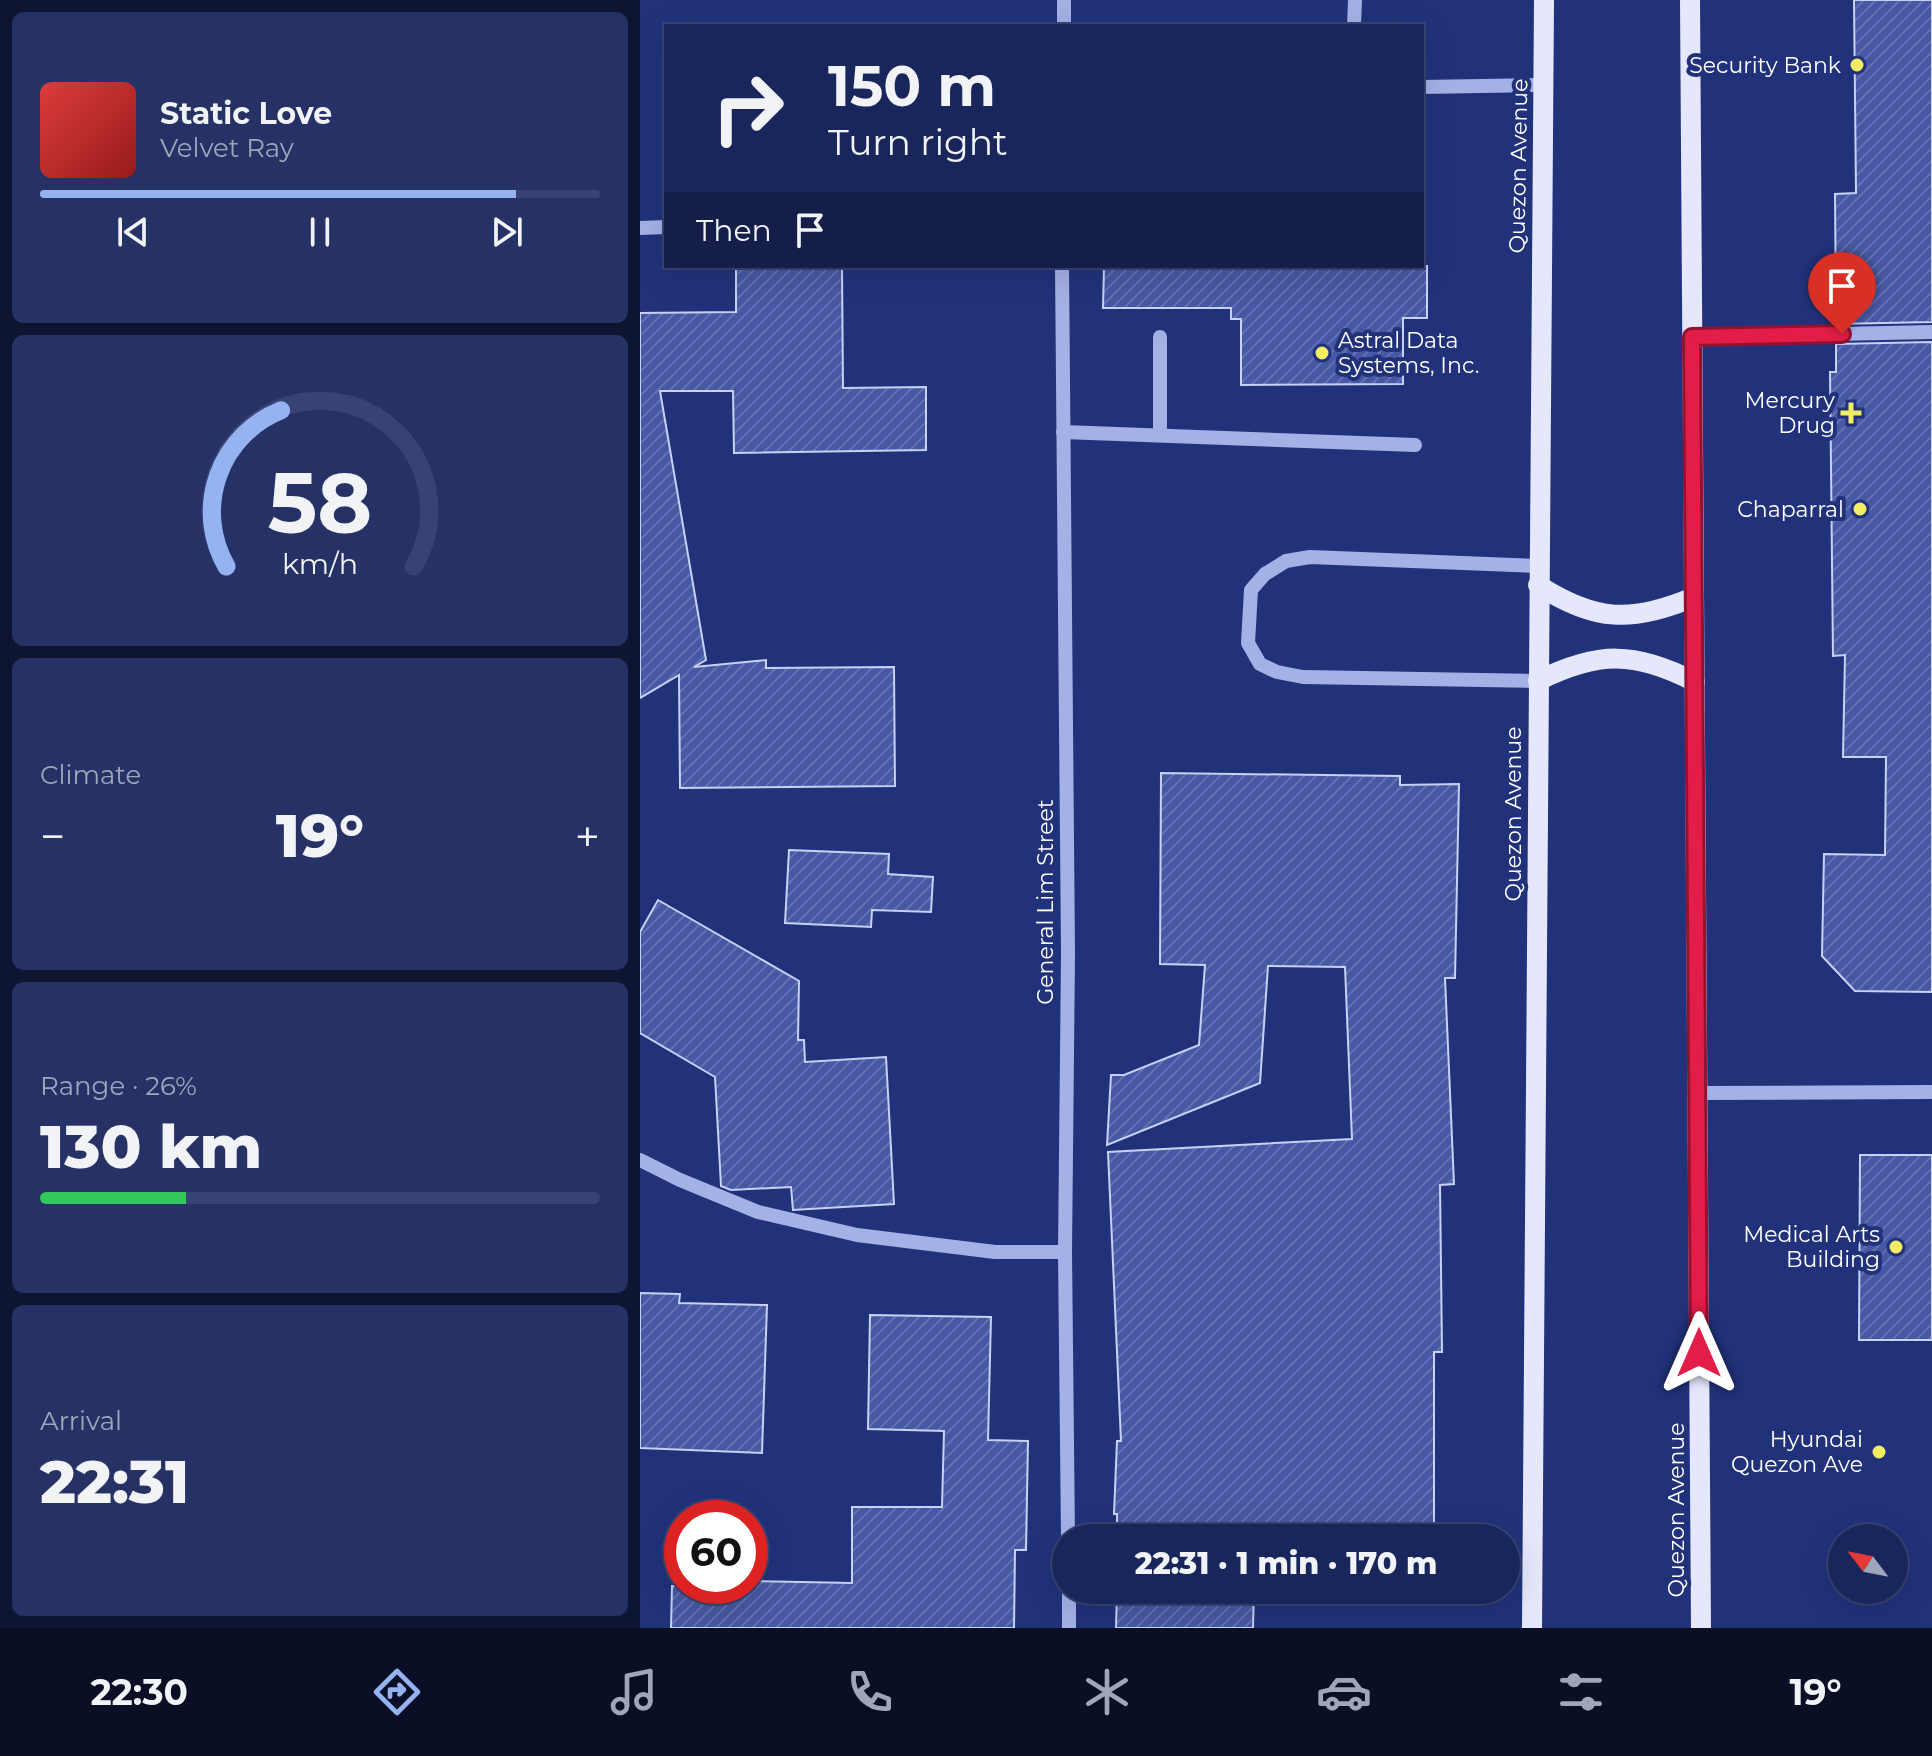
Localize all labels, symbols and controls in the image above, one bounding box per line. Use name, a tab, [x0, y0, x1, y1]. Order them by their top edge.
text: 150 m	[828, 52, 996, 120]
place label: Security Bank	[1689, 52, 1842, 79]
icon: right	[696, 56, 800, 160]
marker: Security Bank	[1848, 56, 1866, 74]
street label: Quezon Avenue	[1503, 78, 1534, 254]
text: Static Love	[160, 95, 332, 132]
text: Turn right	[828, 120, 1008, 164]
text: Velvet Ray	[160, 132, 294, 164]
icon: arrive	[788, 208, 832, 252]
icon: previous	[111, 210, 155, 254]
icon: pause	[298, 210, 342, 254]
icon: next	[485, 210, 529, 254]
text: Then	[696, 212, 772, 249]
pin	[1808, 252, 1876, 334]
icon: arrive	[1820, 264, 1864, 308]
place label: Astral Data Systems, Inc.	[1338, 327, 1479, 379]
marker: Astral Data Systems, Inc.	[1313, 344, 1331, 362]
place label: Mercury Drug	[1744, 387, 1835, 439]
marker: Mercury Drug	[1842, 404, 1860, 422]
text: 58	[268, 451, 372, 553]
place label: Chaparral	[1737, 496, 1844, 523]
marker: Chaparral	[1851, 500, 1869, 518]
text: km/h	[282, 546, 358, 581]
street label: Quezon Avenue	[1500, 727, 1527, 901]
text: Climate	[40, 759, 141, 791]
text: 19°	[276, 799, 364, 872]
street label: General Lim Street	[1032, 799, 1059, 1005]
text: −	[40, 809, 65, 863]
text: +	[575, 809, 600, 863]
text: Range · 26%	[40, 1070, 197, 1102]
text: 130 km	[40, 1110, 262, 1183]
place label: Medical Arts Building	[1743, 1221, 1880, 1273]
marker: Medical Arts Building	[1887, 1238, 1905, 1256]
position arrow	[1657, 1311, 1741, 1395]
text: Arrival	[40, 1405, 122, 1437]
street label: Quezon Avenue	[1663, 1423, 1690, 1597]
place label: Hyundai Quezon Ave	[1731, 1426, 1863, 1478]
marker: Hyundai Quezon Ave	[1870, 1443, 1888, 1461]
text: 22:31	[40, 1445, 189, 1518]
speed limit sign: 60	[664, 1500, 768, 1604]
north arrow	[1828, 1524, 1908, 1604]
map controls	[1828, 1524, 1908, 1604]
text: 22:31 · 1 min · 170 m	[1135, 1545, 1437, 1582]
icon: directions	[369, 1664, 425, 1720]
icon: music	[606, 1664, 662, 1720]
icon: phone	[842, 1664, 898, 1720]
icon: climate	[1079, 1664, 1135, 1720]
icon: car	[1316, 1664, 1372, 1720]
icon: filters	[1553, 1664, 1609, 1720]
text: 22:30	[90, 1670, 188, 1714]
text: 19°	[1789, 1670, 1842, 1714]

